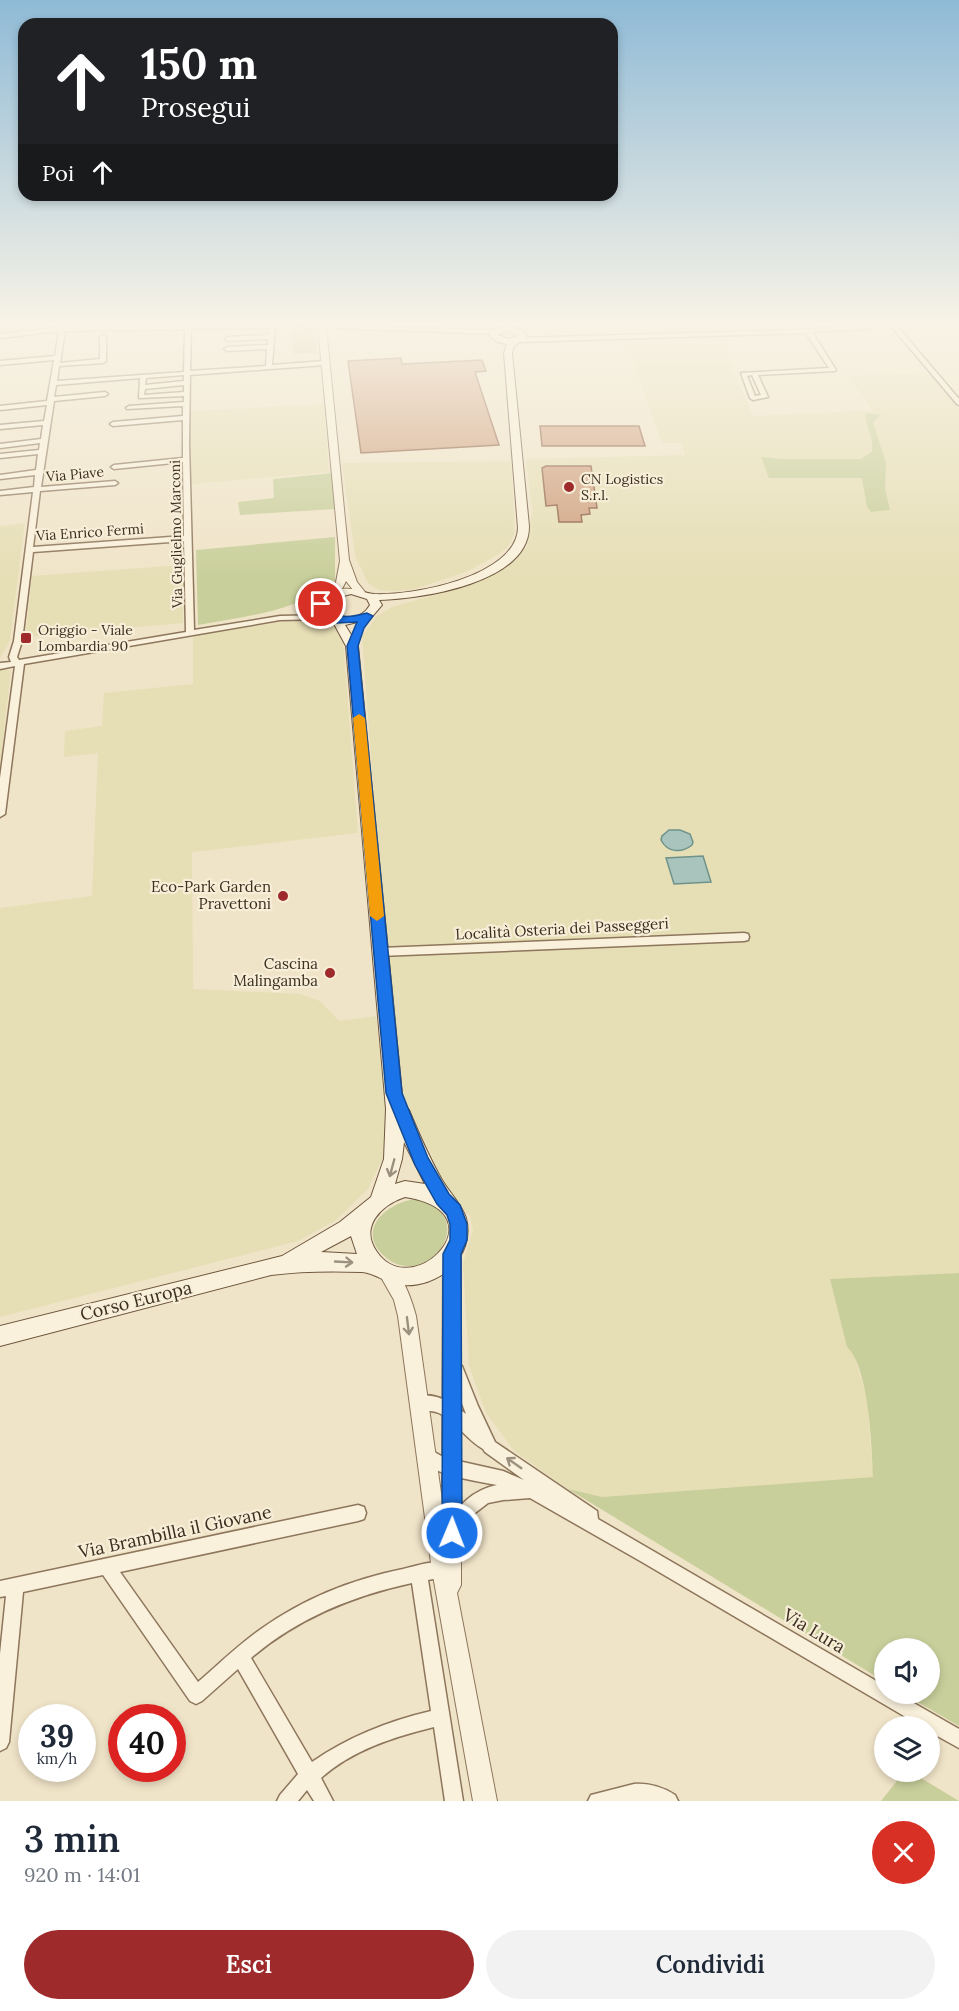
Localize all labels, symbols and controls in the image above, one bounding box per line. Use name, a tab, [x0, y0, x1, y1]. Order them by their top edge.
text: 150 m	[141, 37, 257, 91]
icon: ahead	[42, 42, 120, 120]
text: Prosegui	[141, 90, 250, 124]
icon: ahead	[86, 156, 119, 189]
text: Poi	[42, 159, 74, 187]
street label: Via Guglielmo Marconi	[166, 460, 186, 609]
street label: Via Piave	[44, 462, 105, 486]
place label: CN Logistics S.r.l.	[581, 470, 663, 504]
marker: CN Logistics S.r.l.	[562, 480, 576, 494]
street label: Via Enrico Fermi	[35, 519, 144, 545]
pin	[295, 578, 346, 629]
icon: arrive	[304, 587, 337, 620]
place label: Origgio - Viale Lombardia 90	[38, 621, 133, 655]
marker: Origgio - Viale Lombardia 90	[19, 631, 33, 645]
place label: Eco-Park Garden Pravettoni	[151, 877, 271, 913]
marker: Eco-Park Garden Pravettoni	[276, 889, 290, 903]
street label: Località Osteria dei Passeggeri	[455, 913, 669, 944]
place label: Cascina Malingamba	[233, 954, 318, 990]
marker: Cascina Malingamba	[323, 966, 337, 980]
one-way arrow	[385, 1158, 397, 1177]
one-way arrow	[333, 1256, 353, 1267]
street label: Corso Europa	[78, 1276, 194, 1326]
one-way arrow	[403, 1316, 414, 1336]
one-way arrow	[506, 1457, 522, 1469]
street label: Via Brambilla il Giovane	[75, 1500, 274, 1563]
position arrow	[420, 1501, 484, 1565]
street label: Via Lura	[778, 1603, 850, 1658]
map controls	[874, 1638, 940, 1782]
button: sound	[874, 1638, 940, 1704]
speed limit sign: 40	[108, 1704, 186, 1782]
button: layers	[874, 1716, 940, 1782]
text: 39	[40, 1717, 74, 1755]
text: km/h	[37, 1749, 77, 1768]
text: 3 min	[24, 1816, 120, 1862]
button: close	[872, 1821, 935, 1884]
text: 920 m · 14:01	[24, 1862, 140, 1887]
button: Esci	[24, 1930, 474, 1999]
button: Condividi	[486, 1930, 935, 1999]

